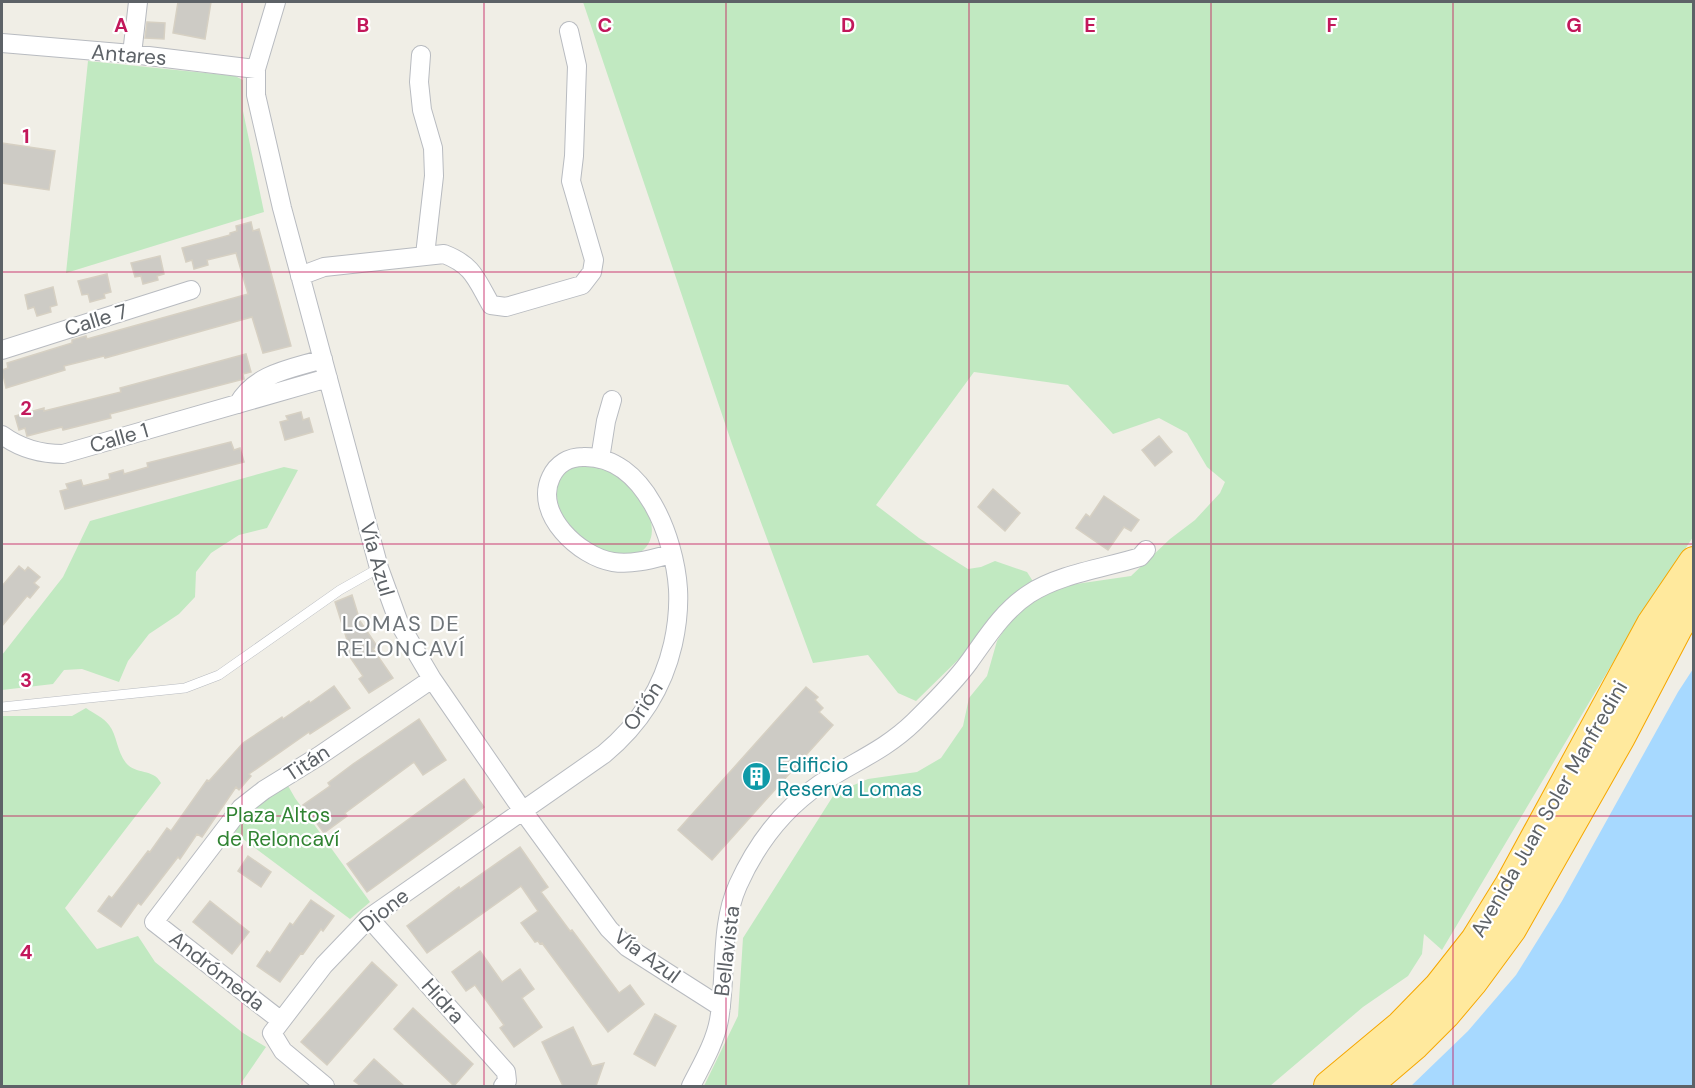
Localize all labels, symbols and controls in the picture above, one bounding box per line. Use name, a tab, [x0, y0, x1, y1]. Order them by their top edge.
text: A	[114, 12, 128, 38]
text: B	[357, 12, 369, 38]
text: C	[598, 12, 612, 38]
text: D	[841, 12, 855, 38]
text: E	[1084, 12, 1096, 38]
text: F	[1326, 12, 1338, 38]
text: G	[1566, 12, 1582, 38]
street label: Antares	[90, 38, 168, 72]
text: 1	[22, 123, 30, 149]
street label: Calle 7	[61, 297, 131, 343]
text: 2	[20, 395, 32, 421]
street label: Calle 1	[86, 416, 152, 460]
street label: Vía Azul	[353, 519, 401, 599]
district label: LOMAS DE RELONCAVÍ	[336, 609, 466, 663]
text: 3	[20, 667, 32, 693]
street label: Orión	[617, 676, 669, 736]
street label: Avenida Juan Soler Manfredini	[1464, 676, 1634, 942]
street label: Titán	[279, 738, 335, 788]
place label: Edificio Reserva Lomas	[777, 751, 922, 803]
building icon: Edificio Reserva Lomas	[740, 761, 772, 793]
park label: Plaza Altos de Reloncaví	[217, 801, 340, 853]
street label: Dione	[353, 882, 415, 938]
street label: Bellavista	[708, 904, 746, 998]
street label: Vía Azul	[608, 922, 686, 990]
street label: Andrómeda	[163, 925, 271, 1017]
text: 4	[20, 939, 33, 965]
street label: Hidra	[415, 972, 471, 1030]

